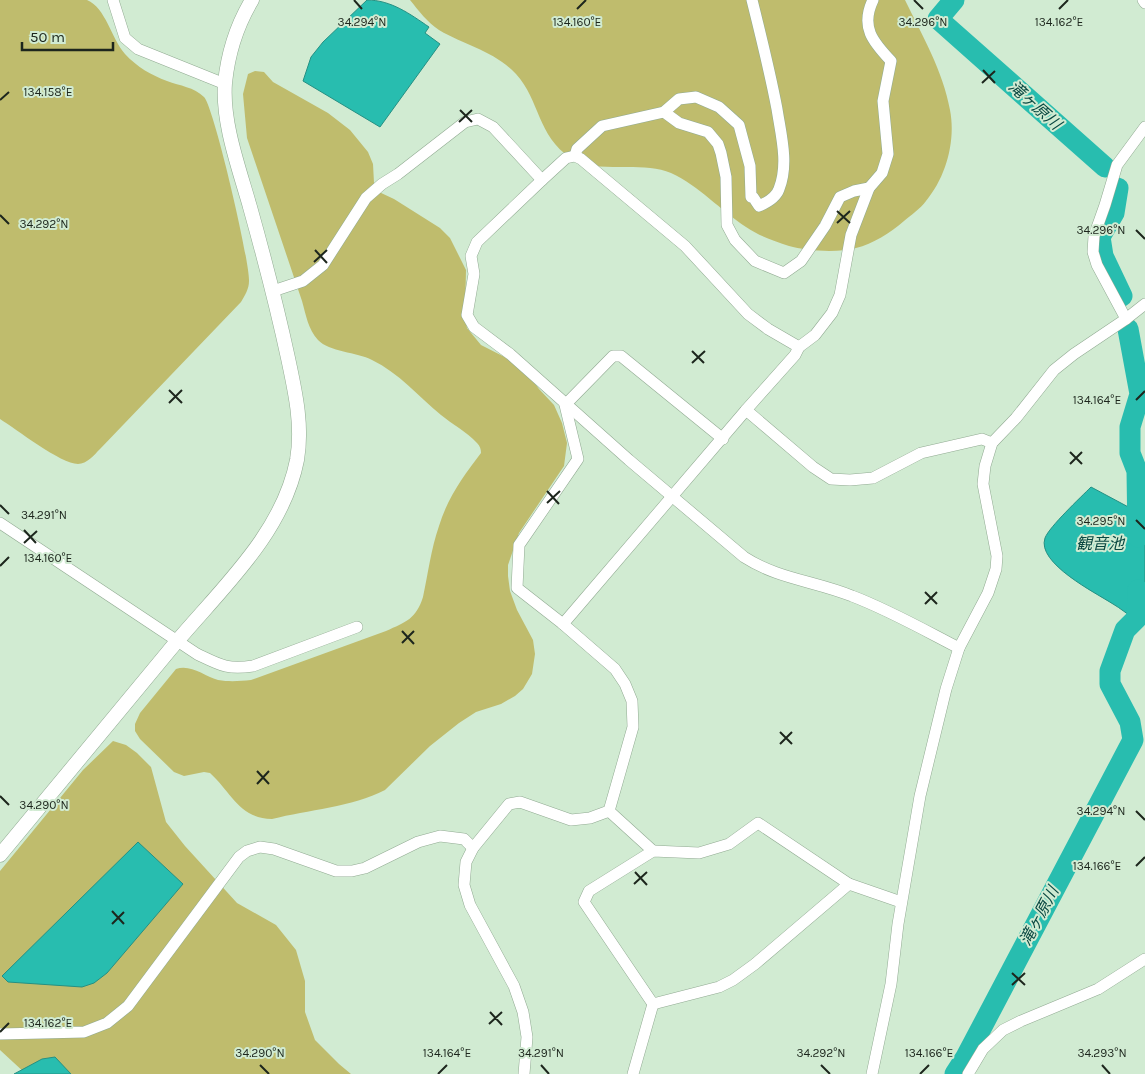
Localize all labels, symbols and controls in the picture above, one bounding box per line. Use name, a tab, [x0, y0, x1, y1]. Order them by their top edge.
text: 34.294°N	[338, 15, 386, 29]
text: 134.160°E	[553, 15, 601, 29]
text: 34.296°N	[898, 15, 948, 29]
text: 134.162°E	[1035, 15, 1083, 29]
scale bar	[22, 20, 114, 52]
text: 50 m	[30, 28, 65, 46]
water label: 滝ヶ原川	[1005, 77, 1067, 135]
text: 134.158°E	[24, 85, 72, 99]
text: 34.292°N	[19, 217, 69, 231]
text: 34.296°N	[1076, 223, 1126, 237]
text: 134.164°E	[1073, 393, 1121, 407]
text: 34.291°N	[21, 508, 67, 522]
text: 34.295°N	[1077, 514, 1125, 528]
water label: 観音池	[1076, 534, 1126, 553]
text: 134.160°E	[24, 551, 72, 565]
text: 34.290°N	[19, 798, 69, 812]
text: 34.294°N	[1077, 804, 1125, 818]
text: 134.166°E	[1073, 859, 1121, 873]
water label: 滝ヶ原川	[1016, 882, 1063, 949]
text: 134.162°E	[24, 1016, 72, 1030]
text: 34.290°N	[235, 1046, 285, 1060]
text: 134.164°E	[423, 1046, 471, 1060]
text: 34.291°N	[518, 1046, 564, 1060]
text: 34.292°N	[796, 1046, 846, 1060]
text: 134.166°E	[905, 1046, 953, 1060]
text: 34.293°N	[1077, 1046, 1127, 1060]

